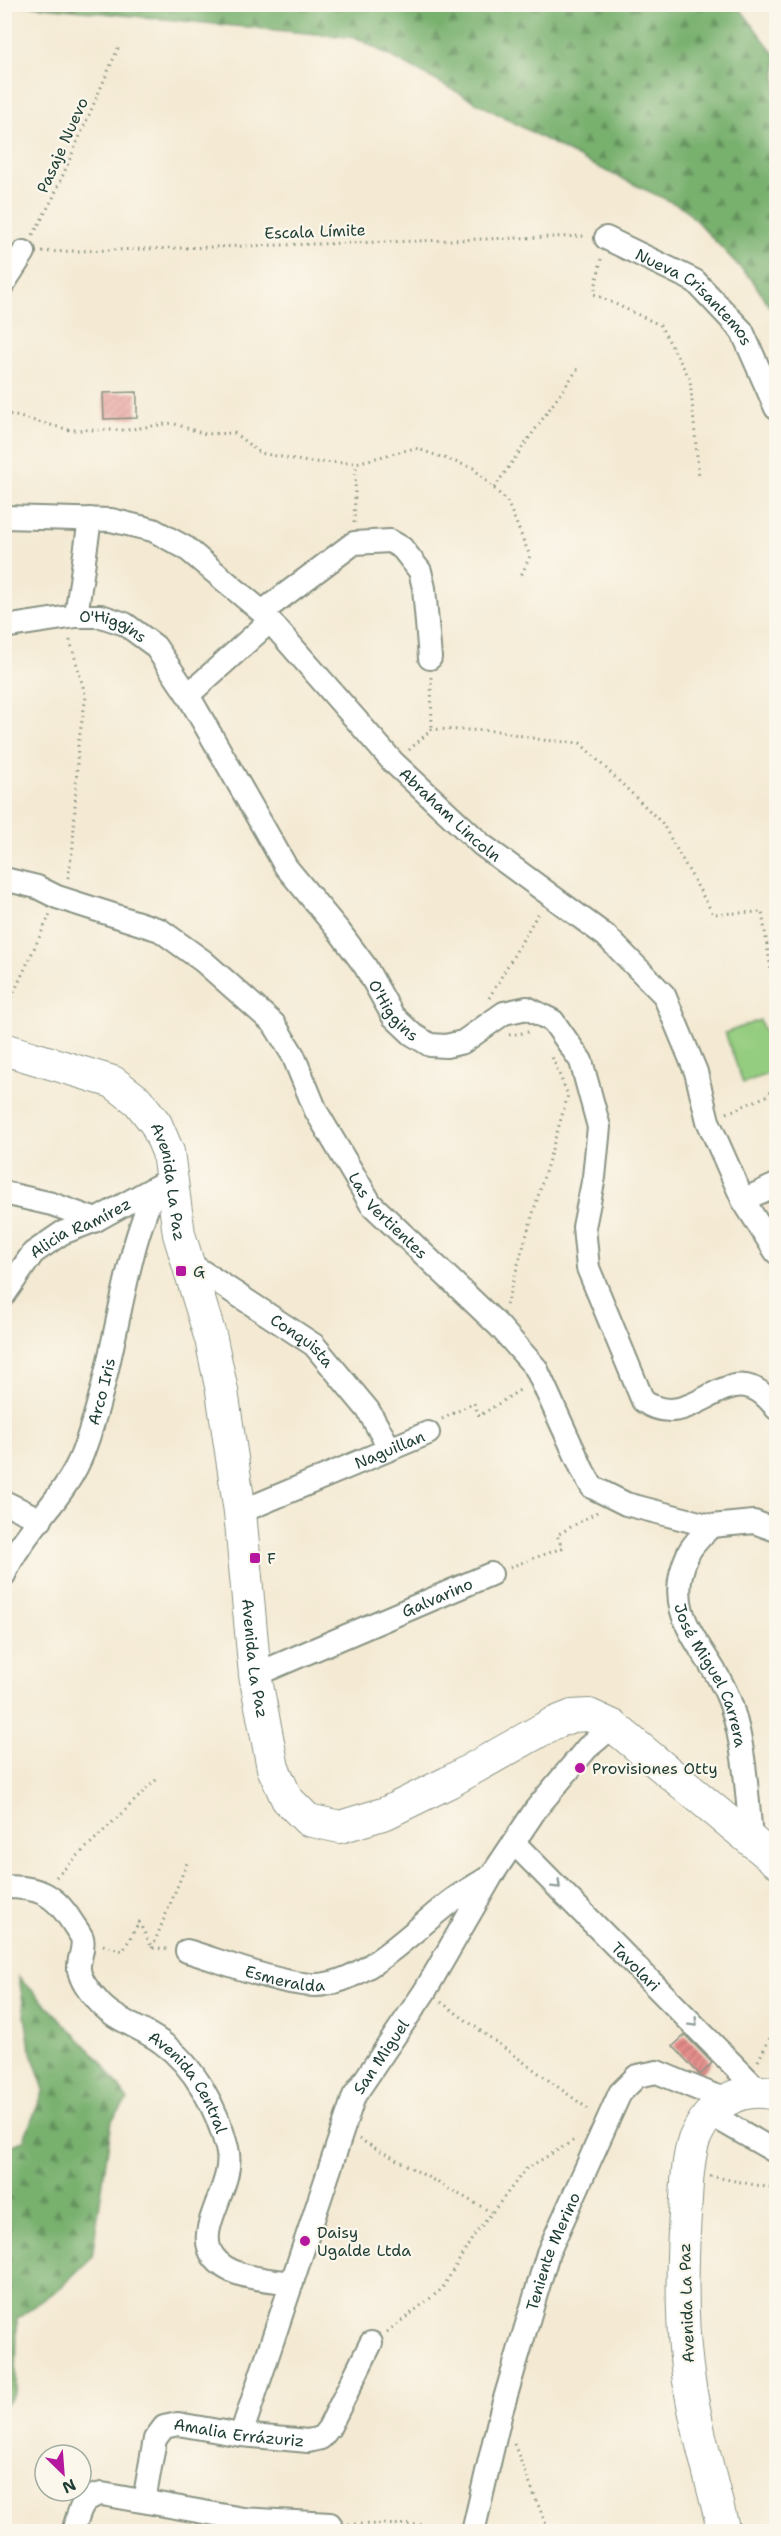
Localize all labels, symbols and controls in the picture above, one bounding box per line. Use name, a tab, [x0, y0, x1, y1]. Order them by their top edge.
street label: Pasaje Nuevo	[32, 94, 93, 196]
street label: Escala Límite	[264, 219, 366, 244]
street label: Nueva Crisantemos	[632, 244, 757, 349]
street label: O'Higgins	[79, 606, 151, 648]
street label: Abraham Lincoln	[395, 763, 505, 867]
street label: O'Higgins	[364, 976, 422, 1046]
street label: Avenida La Paz	[146, 1120, 190, 1243]
street label: Las Vertientes	[344, 1168, 432, 1264]
street label: Alicia Ramírez	[26, 1193, 135, 1263]
place label: G	[193, 1261, 205, 1282]
marker: G	[174, 1264, 188, 1278]
street label: Conquista	[266, 1309, 338, 1372]
street label: Arco Iris	[83, 1356, 120, 1428]
street label: Naguillan	[351, 1426, 428, 1474]
place label: F	[267, 1548, 276, 1569]
marker: F	[248, 1551, 262, 1565]
street label: Galvarino	[399, 1573, 476, 1622]
street label: Avenida La Paz	[237, 1598, 273, 1720]
street label: José Miguel Carrera	[669, 1601, 751, 1749]
place label: Provisiones Otty	[592, 1758, 718, 1779]
marker: Provisiones Otty	[573, 1761, 587, 1775]
one-way arrow	[549, 1878, 560, 1889]
street label: Tavolari	[606, 1937, 665, 1996]
street label: Esmeralda	[242, 1960, 326, 1996]
street label: San Miguel	[348, 2015, 414, 2098]
one-way arrow	[687, 2016, 698, 2027]
street label: Avenida Central	[144, 2026, 232, 2136]
street label: Teniente Merino	[522, 2189, 585, 2313]
place label: Daisy Ugalde Ltda	[317, 2222, 411, 2261]
marker: Daisy Ugalde Ltda	[298, 2234, 312, 2248]
street label: Avenida La Paz	[674, 2243, 699, 2363]
street label: Amalia Errázuriz	[172, 2413, 305, 2452]
north arrow	[33, 2443, 93, 2503]
text: N	[59, 2474, 79, 2498]

